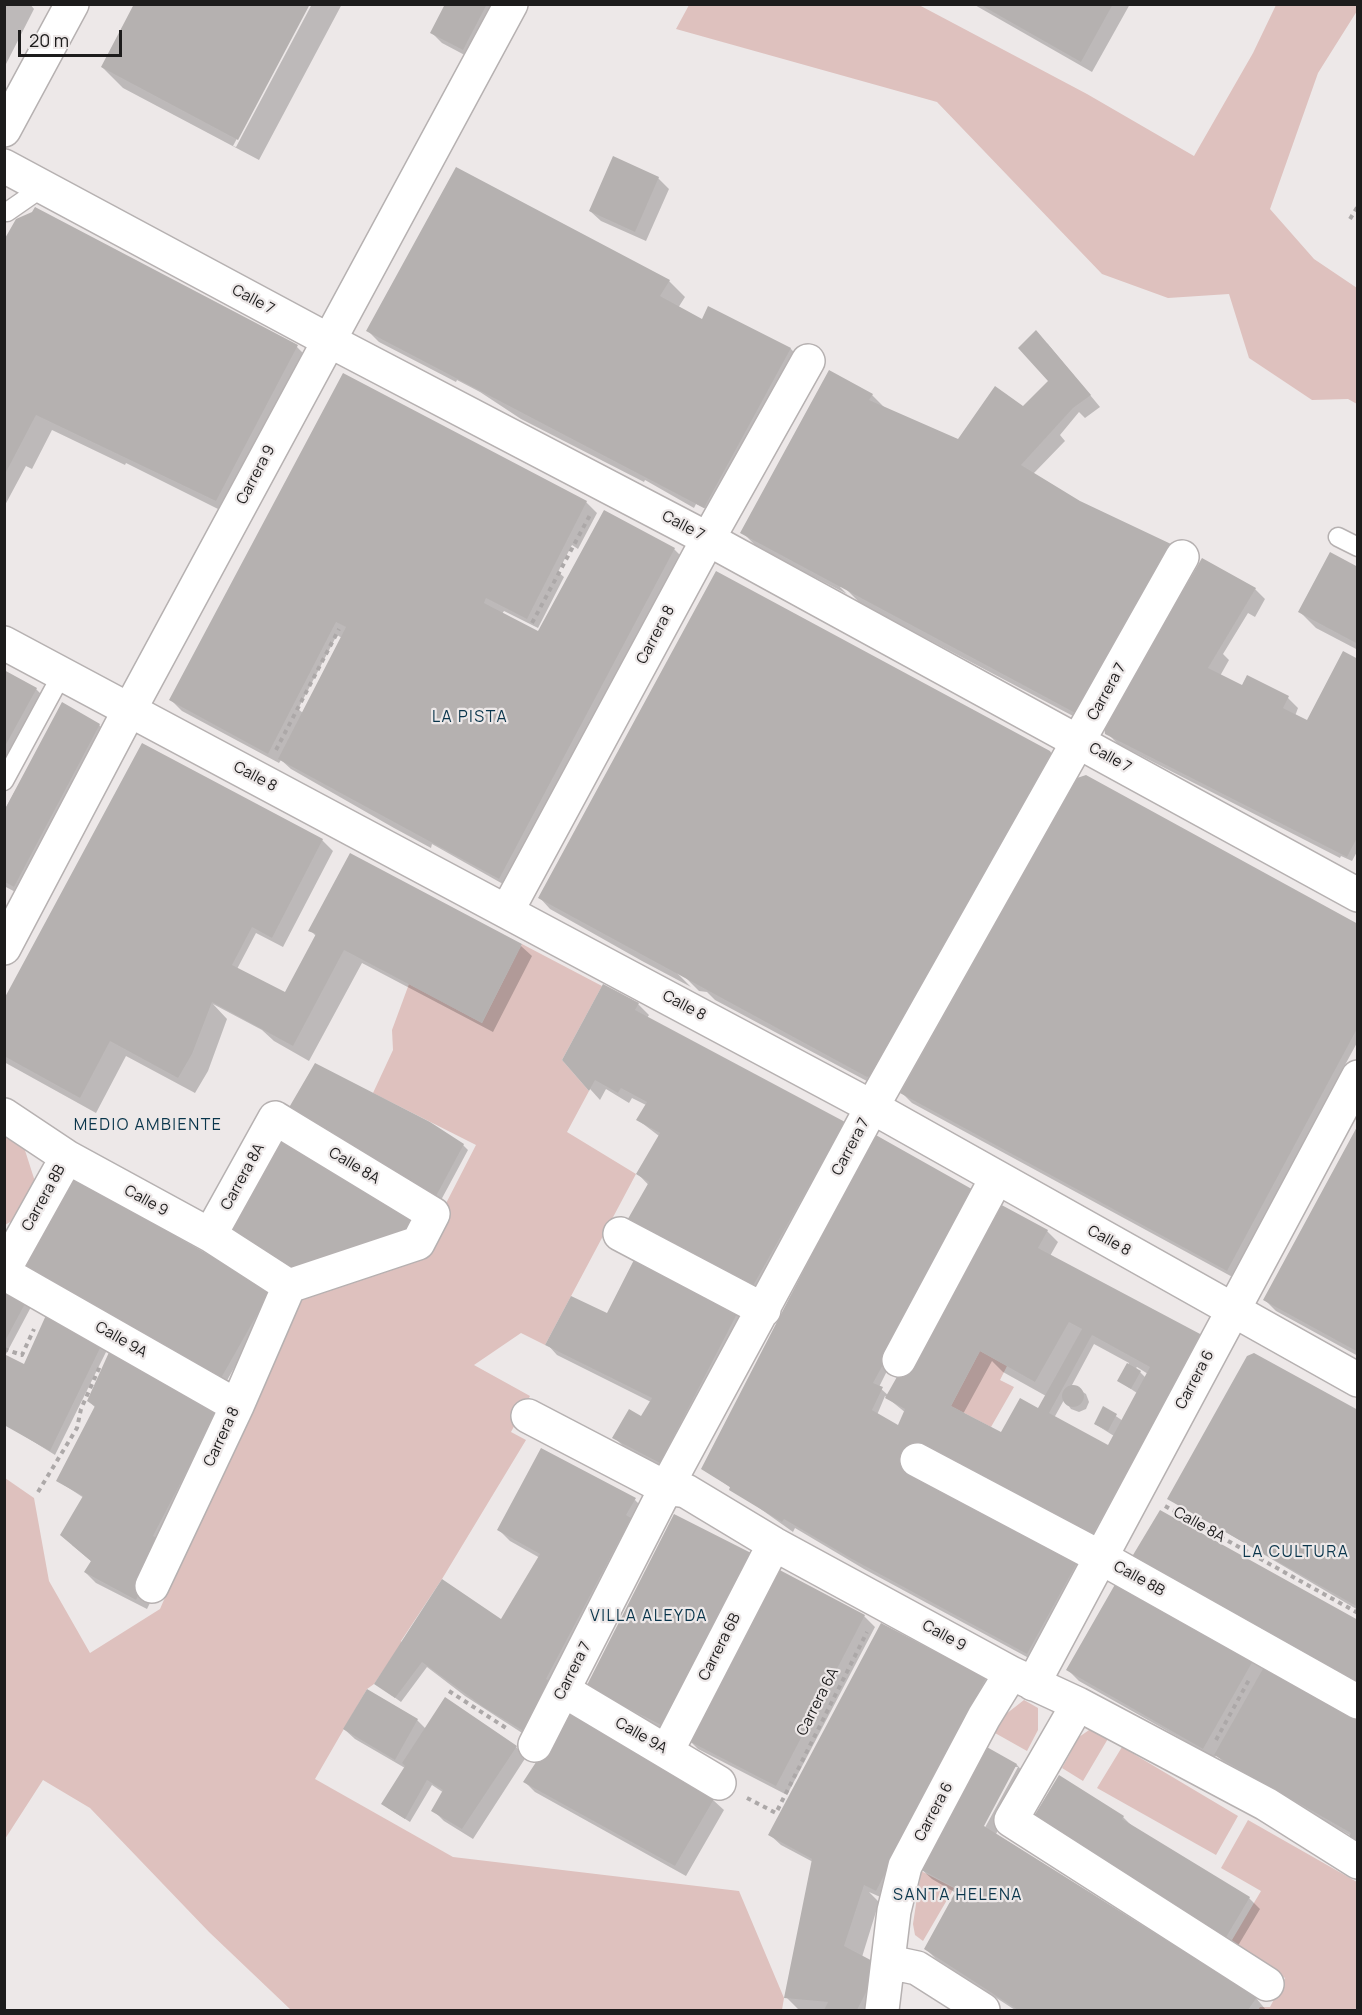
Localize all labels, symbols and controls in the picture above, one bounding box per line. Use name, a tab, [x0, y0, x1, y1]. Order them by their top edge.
scale bar	[21, 18, 124, 56]
text: 20 m	[29, 28, 69, 52]
street label: Calle 7	[229, 281, 277, 319]
street label: Carrera 9	[233, 442, 279, 508]
street label: Calle 7	[659, 507, 707, 545]
street label: Carrera 8	[633, 603, 679, 667]
street label: Carrera 7	[1084, 660, 1130, 724]
district label: LA PISTA	[432, 708, 508, 728]
street label: Calle 7	[1086, 739, 1134, 777]
street label: Calle 8	[230, 758, 280, 796]
street label: Calle 8	[659, 987, 709, 1025]
street label: Carrera 7	[828, 1115, 874, 1179]
district label: MEDIO AMBIENTE	[74, 1116, 222, 1136]
street label: Carrera 8A	[217, 1141, 269, 1213]
street label: Calle 8A	[325, 1144, 383, 1188]
street label: Carrera 8B	[18, 1162, 70, 1234]
street label: Calle 9	[121, 1182, 171, 1220]
street label: Calle 8	[1084, 1222, 1134, 1260]
street label: Calle 9A	[92, 1318, 150, 1362]
street label: Carrera 6	[1172, 1347, 1218, 1413]
street label: Carrera 8	[200, 1404, 244, 1470]
street label: Calle 8A	[1170, 1504, 1228, 1546]
district label: LA CULTURA	[1243, 1543, 1349, 1563]
street label: Calle 8B	[1110, 1558, 1168, 1600]
district label: VILLA ALEYDA	[590, 1607, 708, 1627]
street label: Carrera 6B	[695, 1610, 745, 1684]
street label: Calle 9	[919, 1617, 969, 1655]
street label: Carrera 7	[551, 1639, 595, 1703]
street label: Carrera 6A	[793, 1665, 843, 1739]
street label: Calle 9A	[612, 1714, 670, 1758]
street label: Carrera 6	[911, 1779, 957, 1845]
district label: SANTA HELENA	[893, 1886, 1023, 1906]

